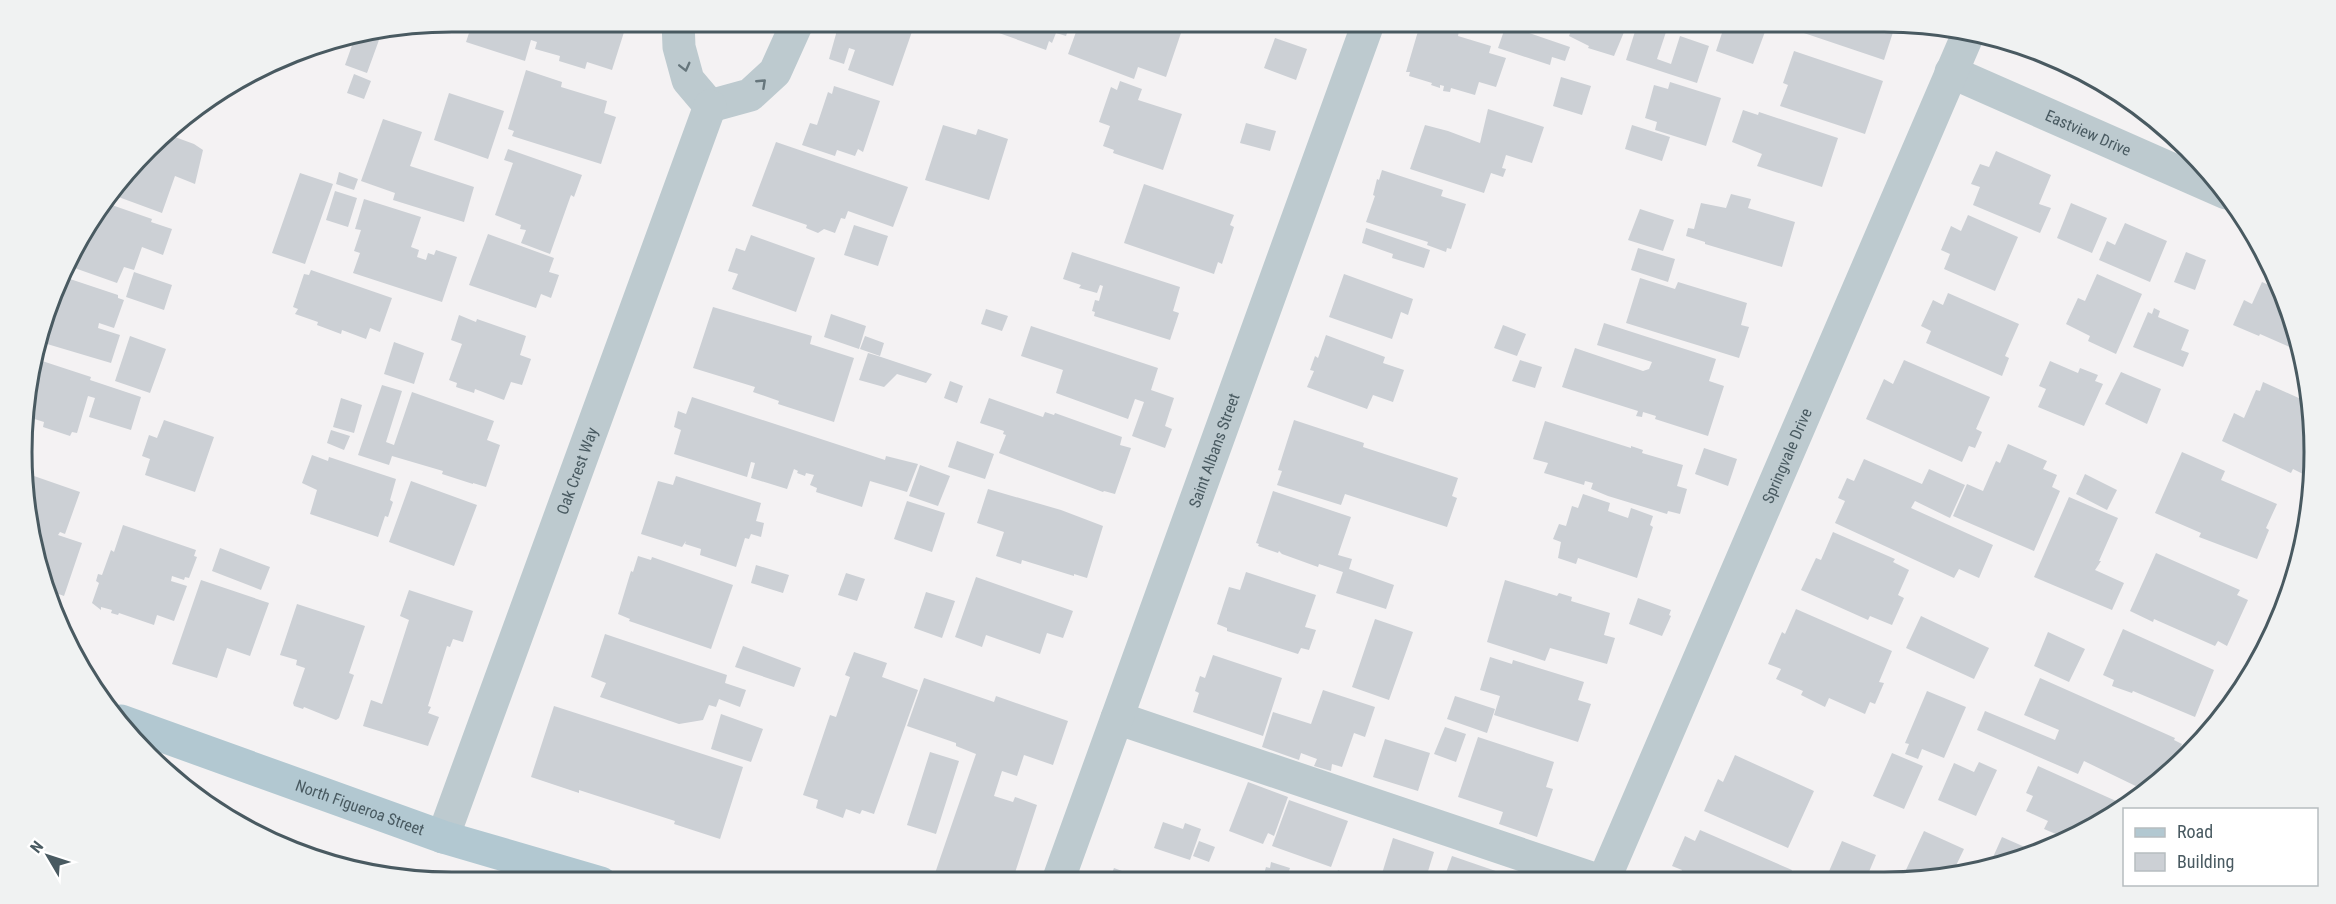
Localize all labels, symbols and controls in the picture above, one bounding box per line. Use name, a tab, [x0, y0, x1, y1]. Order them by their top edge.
one-way arrow	[677, 62, 690, 72]
one-way arrow	[756, 79, 766, 90]
street label: Eastview Drive	[2042, 106, 2134, 160]
street label: Saint Albans Street	[1185, 390, 1244, 510]
street label: Springvale Drive	[1758, 405, 1816, 506]
street label: Oak Crest Way	[553, 424, 602, 517]
street label: North Figueroa Street	[293, 776, 427, 840]
legend	[2123, 808, 2318, 886]
text: Road	[2177, 821, 2213, 842]
north arrow	[18, 826, 78, 886]
text: N	[26, 837, 47, 857]
text: Building	[2177, 851, 2234, 872]

